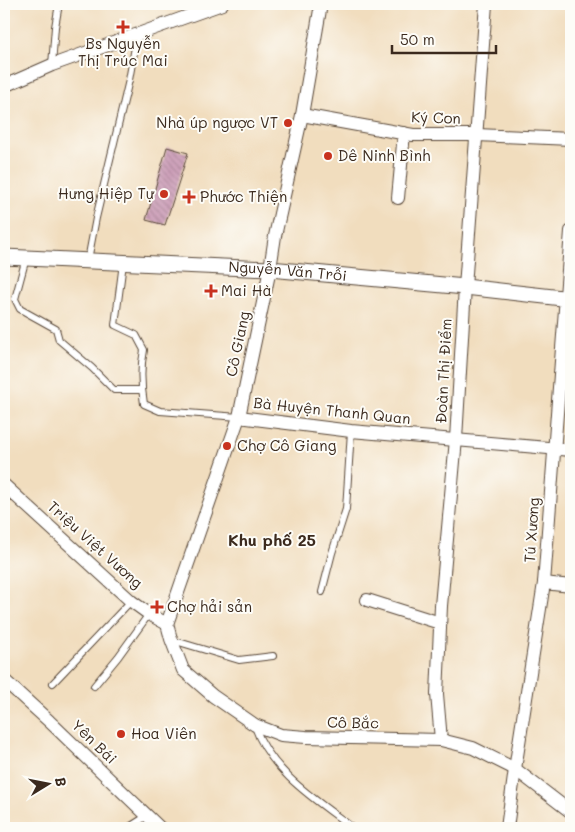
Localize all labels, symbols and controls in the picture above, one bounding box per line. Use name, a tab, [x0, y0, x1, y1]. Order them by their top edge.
marker: Bs Nguyễn Thị Trúc Mai	[117, 21, 129, 33]
scale bar	[392, 22, 496, 54]
text: 50 m	[400, 29, 435, 49]
place label: Bs Nguyễn Thị Trúc Mai	[78, 33, 168, 70]
street label: Ký Con	[411, 106, 461, 128]
place label: Nhà úp ngược VT	[156, 112, 278, 132]
marker: Nhà úp ngược VT	[282, 117, 294, 129]
place label: Dê Ninh Bình	[338, 145, 430, 165]
marker: Dê Ninh Bình	[322, 150, 334, 162]
place label: Hưng Hiệp Tự	[58, 183, 155, 203]
place label: Phước Thiện	[200, 186, 287, 206]
marker: Hưng Hiệp Tự	[158, 188, 170, 200]
marker: Phước Thiện	[182, 190, 196, 204]
street label: Nguyễn Văn Trỗi	[228, 256, 348, 285]
place label: Mai Hà	[221, 280, 272, 300]
marker: Mai Hà	[205, 285, 217, 297]
street label: Cô Giang	[220, 309, 254, 378]
street label: Đoàn Thị Điểm	[430, 318, 456, 424]
street label: Bà Huyện Thanh Quan	[253, 392, 412, 428]
place label: Chợ Cô Giang	[237, 435, 337, 455]
marker: Chợ Cô Giang	[221, 440, 233, 452]
street label: Triệu Việt Vương	[44, 496, 148, 593]
street label: Tú Xương	[519, 496, 543, 563]
district label: Khu phố 25	[228, 529, 316, 550]
place label: Chợ hải sản	[167, 596, 252, 616]
marker: Chợ hải sản	[151, 601, 163, 613]
street label: Cô Bắc	[327, 712, 379, 732]
street label: Yên Bái	[68, 715, 122, 768]
place label: Hoa Viên	[131, 723, 197, 743]
marker: Hoa Viên	[115, 728, 127, 740]
north arrow	[22, 760, 72, 810]
text: B	[51, 775, 71, 788]

